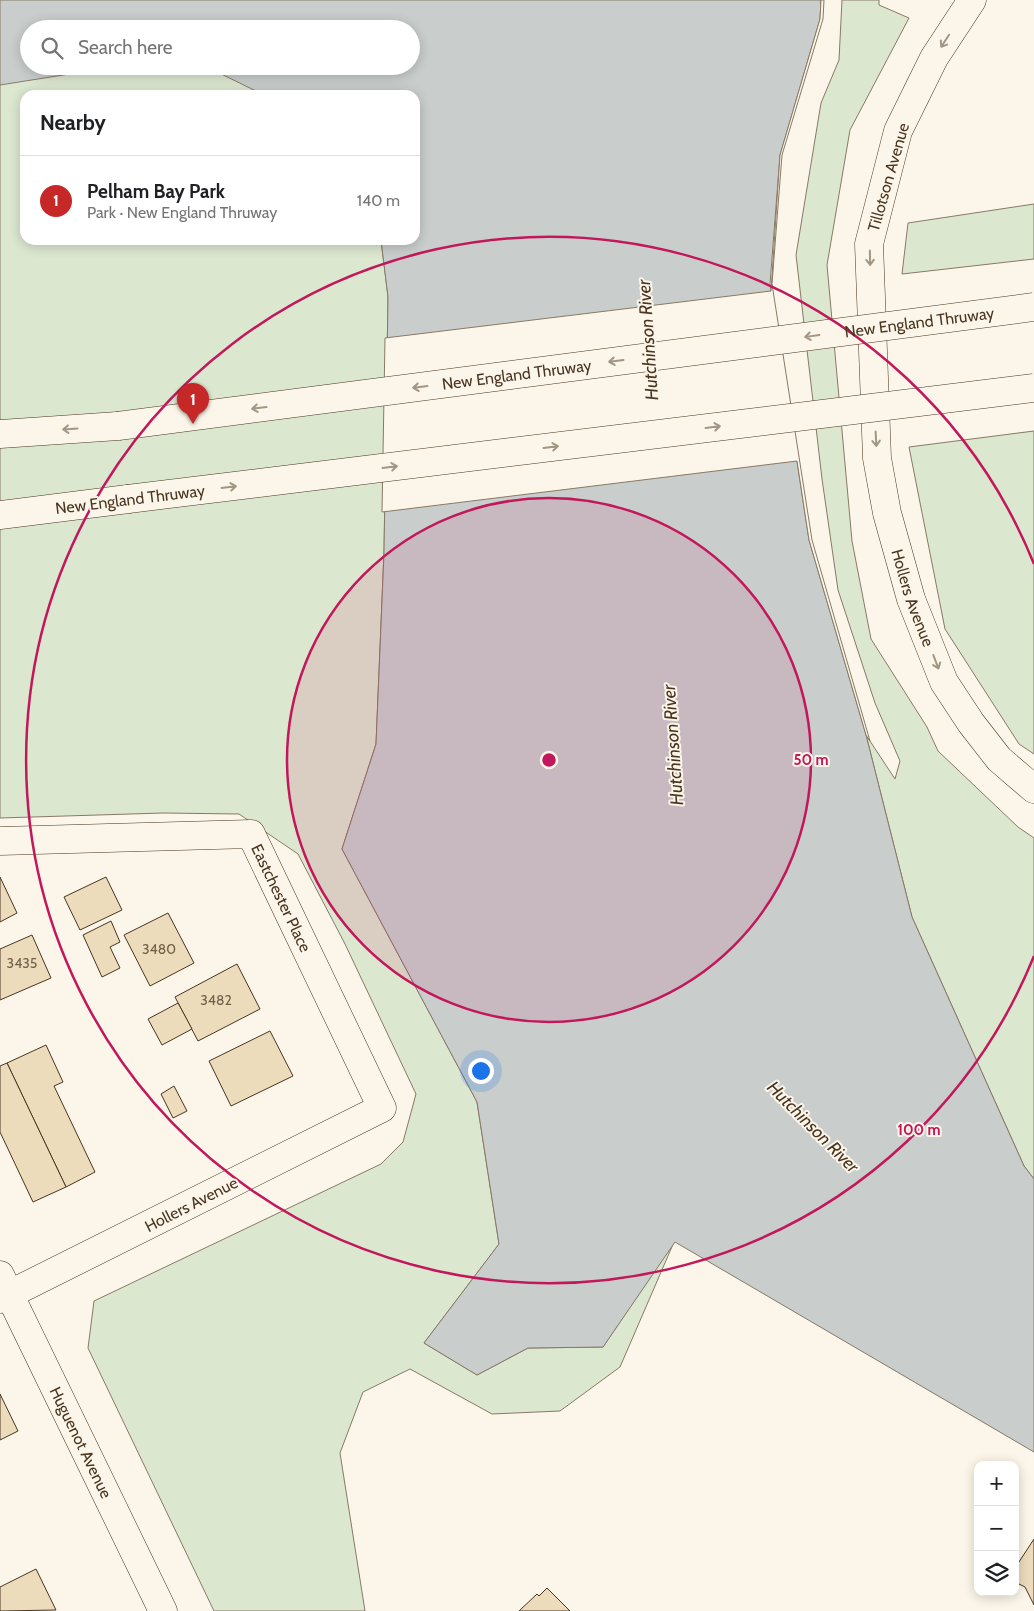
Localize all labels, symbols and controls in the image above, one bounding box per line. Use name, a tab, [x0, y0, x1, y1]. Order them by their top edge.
search box	[20, 20, 420, 75]
one-way arrow	[940, 33, 950, 47]
icon: search	[38, 34, 66, 62]
text: Search here	[78, 36, 172, 59]
text: Nearby	[40, 110, 106, 135]
street label: Tillotson Avenue	[864, 121, 913, 234]
text: Pelham Bay Park	[87, 180, 225, 203]
text: 1	[53, 191, 59, 210]
text: 140 m	[357, 191, 400, 210]
text: Park · New England Thruway	[87, 203, 277, 222]
one-way arrow	[865, 250, 874, 266]
water label: Hutchinson River	[633, 277, 663, 401]
street label: New England Thruway	[843, 303, 995, 342]
one-way arrow	[805, 331, 821, 341]
street label: New England Thruway	[441, 356, 593, 394]
one-way arrow	[609, 357, 625, 367]
one-way arrow	[413, 382, 429, 392]
pin: 1	[177, 383, 209, 424]
one-way arrow	[252, 403, 268, 413]
one-way arrow	[704, 422, 720, 432]
one-way arrow	[62, 425, 78, 434]
one-way arrow	[871, 430, 880, 446]
one-way arrow	[543, 442, 559, 452]
one-way arrow	[382, 462, 398, 472]
street label: New England Thruway	[54, 481, 206, 518]
one-way arrow	[220, 482, 236, 492]
street label: Hollers Avenue	[888, 547, 938, 649]
one-way arrow	[932, 654, 941, 669]
water label: Hutchinson River	[658, 682, 688, 806]
centre of rings	[540, 751, 558, 769]
text: 50 m	[793, 751, 829, 769]
street label: Eastchester Place	[247, 841, 315, 955]
house number: 3480	[142, 940, 176, 958]
house number: 3435	[7, 954, 37, 972]
house number: 3482	[200, 991, 232, 1009]
your location	[468, 1058, 494, 1084]
water label: Hutchinson River	[762, 1076, 865, 1179]
text: 100 m	[897, 1121, 941, 1139]
street label: Hollers Avenue	[142, 1173, 241, 1236]
street label: Huguenot Avenue	[46, 1384, 116, 1501]
map controls	[974, 1461, 1019, 1596]
button: +	[974, 1461, 1019, 1506]
button: −	[974, 1506, 1019, 1551]
button: layers	[974, 1551, 1019, 1596]

